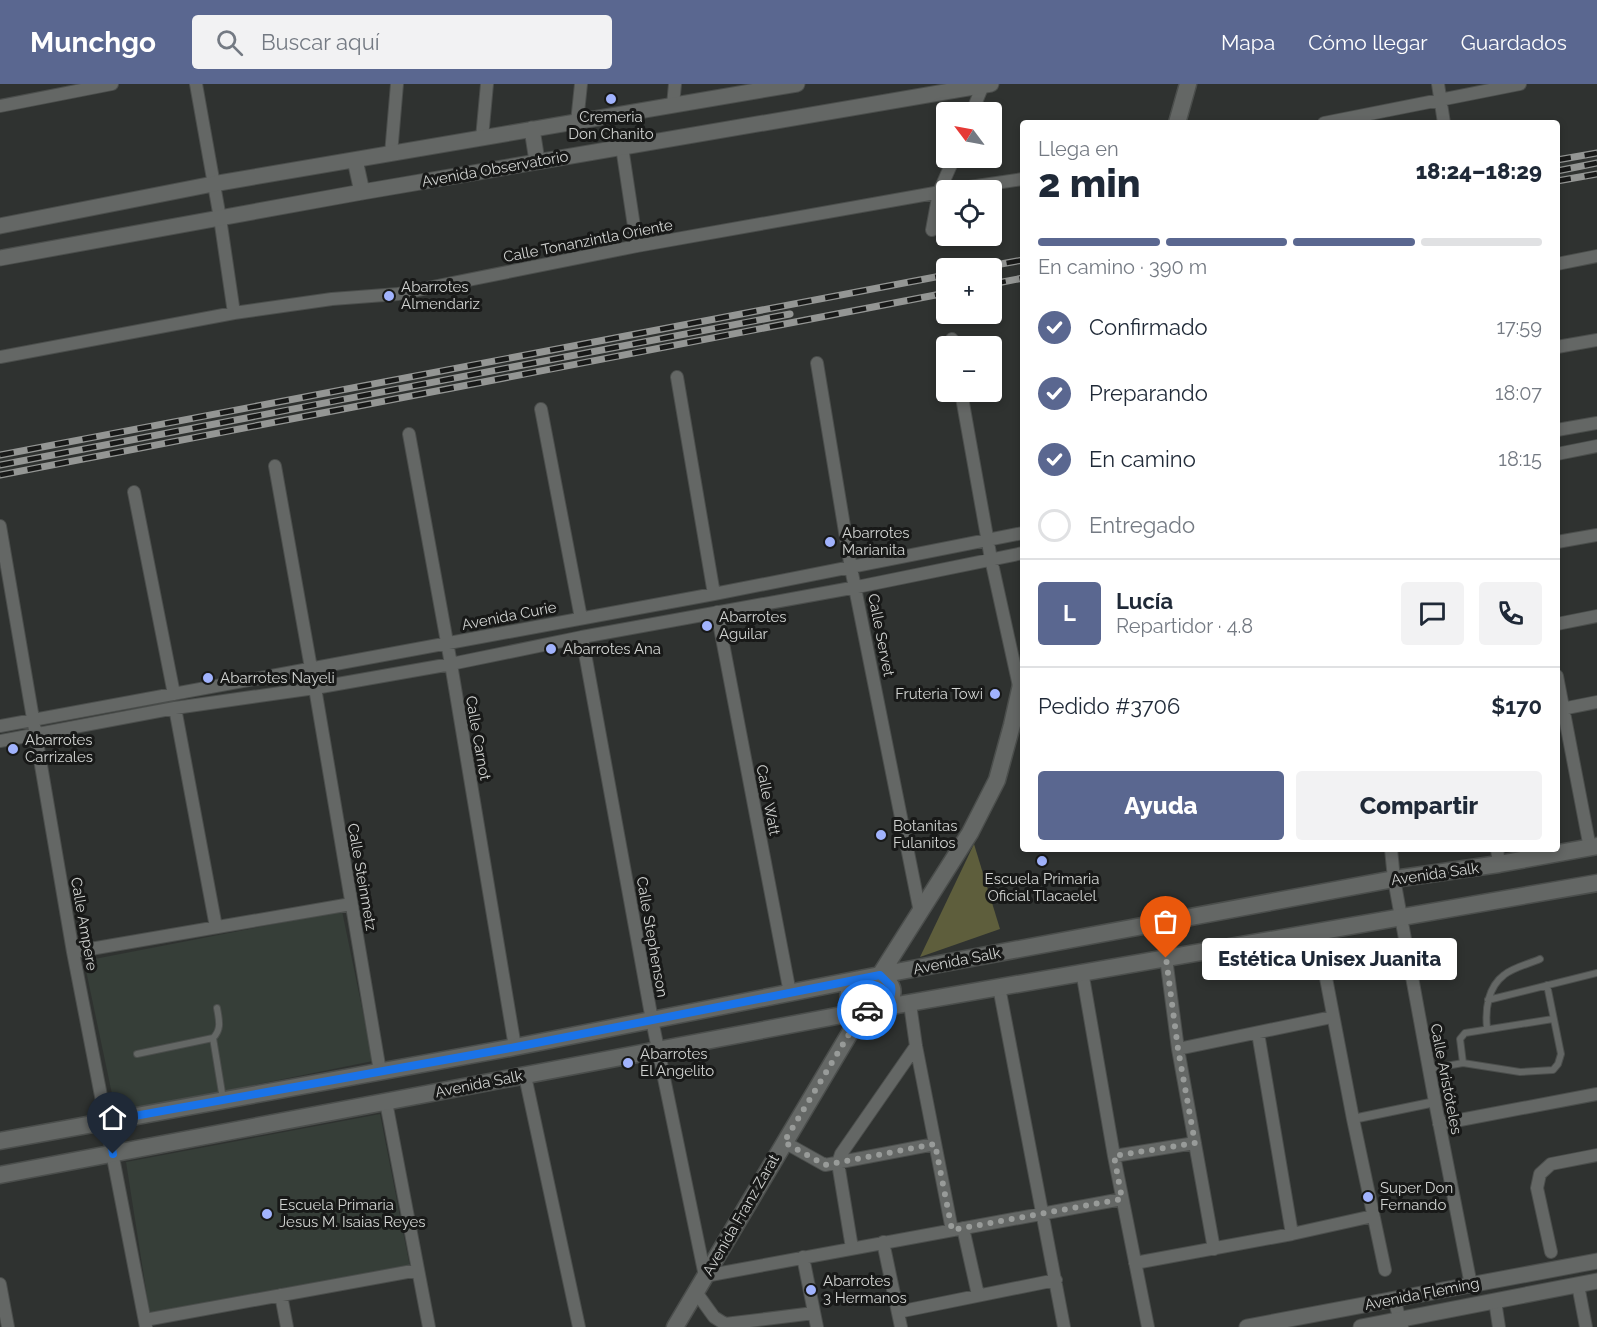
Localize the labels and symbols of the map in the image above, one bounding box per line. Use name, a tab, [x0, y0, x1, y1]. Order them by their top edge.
marker: Cremeria Don Chanito	[604, 92, 618, 106]
north arrow	[936, 102, 1002, 168]
place label: Cremeria Don Chanito	[568, 108, 654, 143]
street label: Avenida Observatorio	[420, 147, 570, 191]
street label: Calle Tonanzintla Oriente	[502, 216, 674, 266]
place label: Abarrotes Almendariz	[401, 278, 480, 313]
marker: Abarrotes Almendariz	[382, 289, 396, 303]
place label: Abarrotes Marianita	[842, 524, 910, 559]
marker: Abarrotes Marianita	[823, 535, 837, 549]
street label: Calle Servet	[864, 592, 898, 678]
street label: Avenida Curie	[460, 598, 558, 634]
place label: Abarrotes Aguilar	[719, 608, 787, 643]
marker: Abarrotes Aguilar	[700, 619, 714, 633]
place label: Abarrotes Ana	[563, 640, 661, 658]
marker: Abarrotes Ana	[544, 642, 558, 656]
place label: Abarrotes Nayeli	[220, 669, 335, 687]
marker: Abarrotes Nayeli	[201, 671, 215, 685]
place label: Fruteria Towi	[895, 685, 983, 703]
marker: Fruteria Towi	[988, 687, 1002, 701]
street label: Calle Carnot	[462, 694, 494, 782]
place label: Abarrotes Carrizales	[25, 731, 93, 766]
marker: Abarrotes Carrizales	[6, 742, 20, 756]
street label: Calle Watt	[752, 763, 784, 837]
place label: Botanitas Fulanitos	[893, 817, 957, 852]
street label: Calle Steinmetz	[344, 822, 380, 932]
marker: Botanitas Fulanitos	[874, 828, 888, 842]
marker: Escuela Primaria Oficial Tlacaelel	[1035, 854, 1049, 868]
street label: Avenida Salk	[1390, 859, 1480, 889]
place label: Escuela Primaria Oficial Tlacaelel	[985, 870, 1099, 905]
street label: Calle Stephenson	[633, 875, 671, 999]
street label: Calle Ampere	[67, 876, 101, 972]
pin	[1140, 896, 1191, 958]
callout: Estética Unisex Juanita	[1202, 937, 1457, 979]
street label: Avenida Salk	[912, 944, 1002, 978]
courier	[837, 980, 897, 1040]
street label: Calle Aristóteles	[1426, 1022, 1466, 1136]
place label: Abarrotes El Angelito	[640, 1045, 714, 1080]
marker: Abarrotes El Angelito	[621, 1056, 635, 1070]
street label: Avenida Salk	[434, 1067, 524, 1101]
pin	[87, 1092, 138, 1154]
street label: Avenida Franz Zarat	[699, 1151, 783, 1279]
place label: Super Don Fernando	[1380, 1179, 1453, 1214]
marker: Super Don Fernando	[1361, 1190, 1375, 1204]
place label: Escuela Primaria Jesus M. Isaias Reyes	[279, 1196, 426, 1231]
marker: Escuela Primaria Jesus M. Isaias Reyes	[260, 1207, 274, 1221]
place label: Abarrotes 3 Hermanos	[823, 1272, 907, 1307]
street label: Avenida Fleming	[1363, 1274, 1481, 1314]
marker: Abarrotes 3 Hermanos	[804, 1283, 818, 1297]

